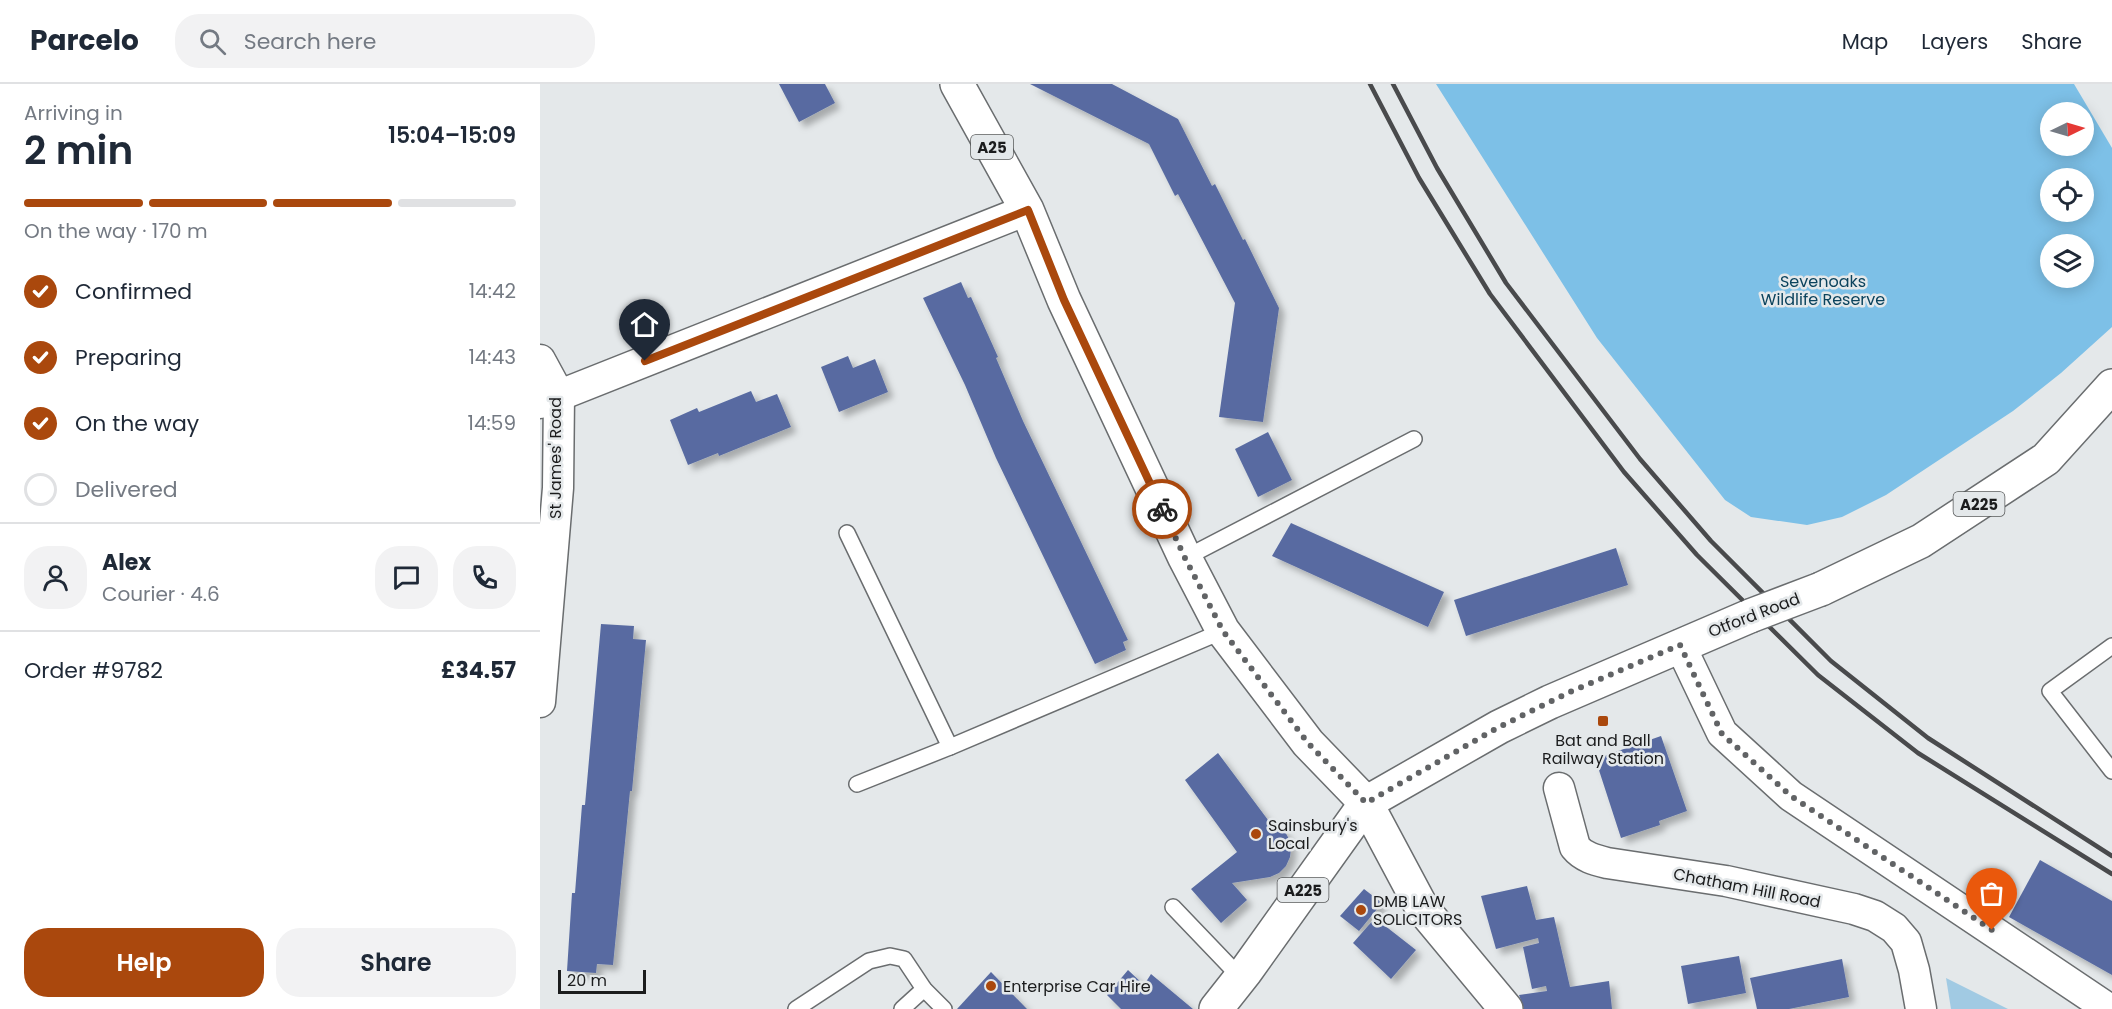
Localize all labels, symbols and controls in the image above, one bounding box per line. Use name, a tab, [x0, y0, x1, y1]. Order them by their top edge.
search box	[175, 14, 595, 68]
text: Parcelo	[30, 21, 139, 60]
icon: search	[196, 25, 229, 58]
text: Search here	[244, 26, 376, 57]
text: Map	[1842, 27, 1888, 56]
text: Layers	[1921, 27, 1988, 56]
text: Share	[2021, 27, 2082, 56]
text: Arriving in	[24, 99, 123, 127]
north arrow	[2040, 102, 2094, 156]
map controls	[2040, 102, 2094, 288]
text: 15:04–15:09	[388, 120, 516, 151]
text: 2 min	[24, 123, 133, 178]
road number: A25	[971, 135, 1013, 159]
button: locate	[2040, 168, 2094, 222]
text: On the way · 170 m	[24, 217, 208, 245]
button: layers	[2040, 234, 2094, 288]
park label: Sevenoaks Wildlife Reserve	[1761, 270, 1885, 311]
icon: check	[24, 275, 57, 308]
text: Confirmed	[75, 276, 192, 307]
text: 14:42	[469, 277, 516, 305]
pin	[619, 299, 670, 361]
icon: home	[628, 308, 661, 341]
icon: check	[24, 341, 57, 374]
text: Preparing	[75, 342, 182, 373]
text: 14:43	[468, 343, 516, 371]
street label: St James' Road	[544, 397, 567, 519]
icon: check	[24, 407, 57, 440]
text: On the way	[75, 408, 199, 439]
text: 14:59	[468, 409, 516, 437]
text: Delivered	[75, 474, 178, 505]
courier	[1132, 479, 1192, 539]
road number: A225	[1954, 492, 2004, 516]
icon: bike	[1146, 493, 1179, 526]
button: person	[24, 546, 87, 609]
button: chat	[375, 546, 438, 609]
button: phone	[453, 546, 516, 609]
text: Alex	[102, 547, 151, 578]
text: Courier · 4.6	[102, 580, 220, 608]
street label: Otford Road	[1705, 587, 1803, 643]
text: Order #9782	[24, 655, 163, 686]
text: £34.57	[441, 655, 516, 686]
marker: Bat and Ball Railway Station	[1596, 714, 1610, 728]
place label: Bat and Ball Railway Station	[1542, 729, 1664, 770]
place label: Sainsbury's Local	[1268, 814, 1358, 855]
marker: Sainsbury's Local	[1249, 827, 1263, 841]
street label: Chatham Hill Road	[1671, 862, 1823, 914]
pin	[1966, 868, 2017, 930]
icon: bag	[1975, 877, 2008, 910]
road number: A225	[1278, 878, 1329, 902]
place label: DMB LAW SOLICITORS	[1373, 890, 1462, 931]
marker: DMB LAW SOLICITORS	[1354, 903, 1368, 917]
button: Help	[24, 928, 264, 997]
button: Share	[276, 928, 516, 997]
scale bar	[558, 967, 646, 994]
text: 20 m	[567, 969, 607, 992]
place label: Enterprise Car Hire	[1003, 975, 1151, 998]
marker: Enterprise Car Hire	[984, 979, 998, 993]

